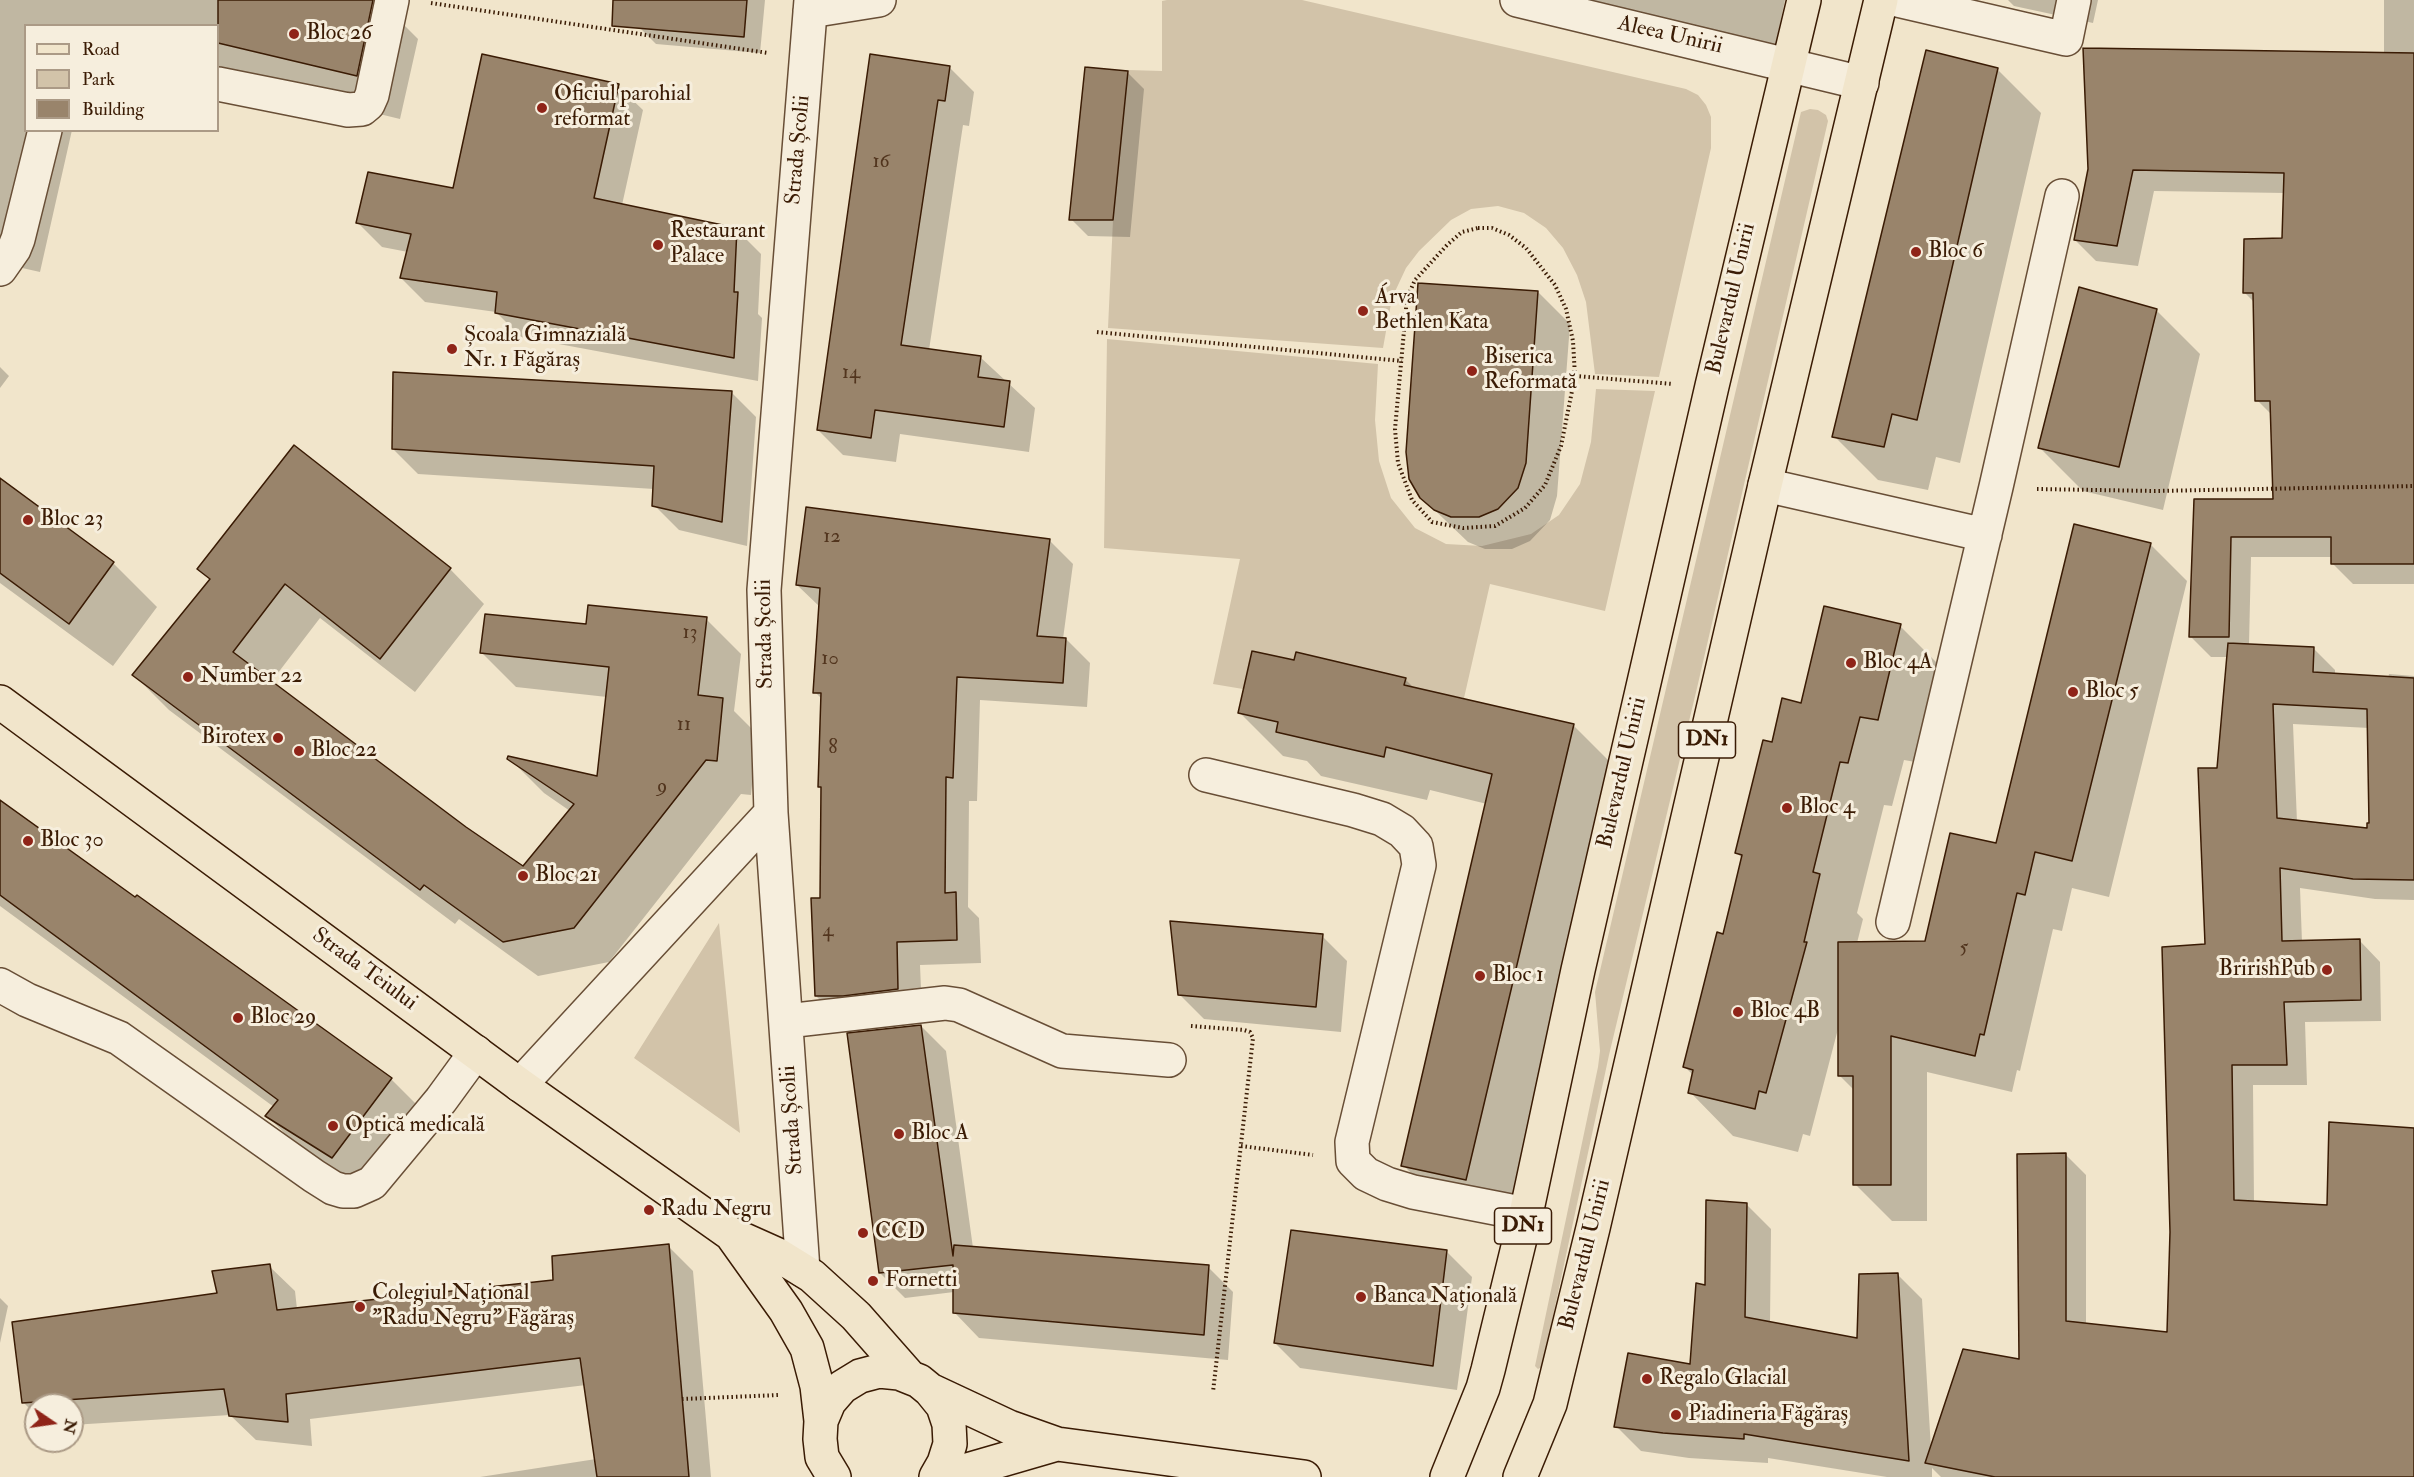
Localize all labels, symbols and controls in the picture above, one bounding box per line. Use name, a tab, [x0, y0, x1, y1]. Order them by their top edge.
street label: Aleea Unirii	[1615, 11, 1725, 61]
place label: Bloc 26	[306, 21, 372, 47]
legend	[24, 24, 219, 132]
marker: Bloc 26	[287, 27, 301, 41]
text: Road	[82, 38, 120, 61]
text: Park	[82, 68, 115, 91]
place label: Oficiul parohial reformat	[554, 82, 691, 134]
street label: Strada Școlii	[781, 94, 817, 206]
text: Building	[82, 98, 144, 121]
marker: Oficiul parohial reformat	[535, 101, 549, 115]
house number: 16	[872, 151, 890, 175]
place label: Restaurant Palace	[670, 219, 765, 270]
street label: Bulevardul Unirii	[1702, 221, 1762, 377]
marker: Restaurant Palace	[651, 238, 665, 252]
place label: Bloc 6	[1928, 239, 1983, 265]
marker: Bloc 6	[1909, 245, 1923, 259]
place label: Árva Bethlen Kata	[1375, 285, 1489, 336]
marker: Árva Bethlen Kata	[1356, 304, 1370, 318]
place label: Școala Gimnazială Nr. 1 Făgăraș	[464, 323, 626, 374]
marker: Școala Gimnazială Nr. 1 Făgăraș	[445, 342, 459, 356]
place label: Biserica Reformată	[1484, 345, 1577, 396]
house number: 14	[842, 362, 860, 386]
marker: Biserica Reformată	[1465, 364, 1479, 378]
place label: Bloc 23	[40, 507, 104, 533]
marker: Bloc 23	[21, 513, 35, 527]
house number: 12	[823, 526, 841, 550]
street label: Strada Școlii	[752, 579, 780, 689]
house number: 13	[683, 622, 697, 646]
house number: 10	[821, 648, 839, 672]
place label: Bloc 4A	[1863, 650, 1933, 676]
marker: Bloc 4A	[1844, 656, 1858, 670]
place label: Number 22	[200, 664, 303, 690]
marker: Number 22	[181, 670, 195, 684]
place label: Bloc 5	[2085, 679, 2139, 705]
marker: Bloc 5	[2066, 685, 2080, 699]
street label: Bulevardul Unirii	[1593, 695, 1653, 851]
house number: 11	[677, 714, 691, 738]
road number: DN1	[1678, 722, 1736, 758]
place label: Birotex	[201, 725, 266, 751]
marker: Birotex	[271, 731, 285, 745]
house number: 8	[828, 737, 838, 761]
place label: Bloc 22	[311, 738, 377, 764]
marker: Bloc 22	[292, 744, 306, 758]
house number: 9	[657, 776, 667, 800]
place label: Bloc 4	[1799, 795, 1855, 821]
marker: Bloc 4	[1780, 801, 1794, 815]
place label: Bloc 30	[40, 828, 104, 854]
marker: Bloc 30	[21, 834, 35, 848]
place label: Bloc 21	[535, 863, 598, 889]
marker: Bloc 21	[516, 869, 530, 883]
house number: 4	[823, 920, 833, 944]
street label: Strada Teiului	[306, 923, 422, 1017]
house number: 5	[1960, 937, 1968, 961]
place label: BririshPub	[2219, 957, 2315, 983]
place label: Bloc 1	[1492, 963, 1544, 989]
marker: BririshPub	[2320, 963, 2334, 977]
marker: Bloc 1	[1473, 969, 1487, 983]
place label: Bloc 4B	[1750, 999, 1820, 1025]
place label: Bloc 29	[250, 1005, 316, 1031]
marker: Bloc 4B	[1731, 1005, 1745, 1019]
marker: Bloc 29	[231, 1011, 245, 1025]
street label: Strada Școlii	[776, 1064, 810, 1176]
place label: Optică medicală	[345, 1113, 485, 1139]
marker: Optică medicală	[326, 1119, 340, 1133]
place label: Bloc A	[911, 1121, 969, 1147]
marker: Bloc A	[892, 1127, 906, 1141]
street label: Bulevardul Unirii	[1554, 1177, 1618, 1333]
place label: Radu Negru	[661, 1197, 771, 1223]
marker: Radu Negru	[642, 1203, 656, 1217]
road number: DN1	[1494, 1208, 1552, 1244]
place label: CCD	[875, 1220, 925, 1246]
marker: CCD	[856, 1226, 870, 1240]
place label: Fornetti	[885, 1268, 958, 1294]
marker: Fornetti	[866, 1274, 880, 1288]
place label: Colegiul Național "Radu Negru" Făgăraș	[372, 1281, 574, 1332]
place label: Banca Națională	[1373, 1284, 1517, 1310]
marker: Banca Națională	[1354, 1290, 1368, 1304]
marker: Colegiul Național "Radu Negru" Făgăraș	[353, 1300, 367, 1314]
place label: Regalo Glacial	[1659, 1366, 1787, 1392]
marker: Regalo Glacial	[1640, 1372, 1654, 1386]
north arrow	[24, 1393, 84, 1453]
place label: Piadineria Făgăraș	[1688, 1402, 1848, 1428]
marker: Piadineria Făgăraș	[1669, 1408, 1683, 1422]
text: N	[58, 1417, 81, 1436]

